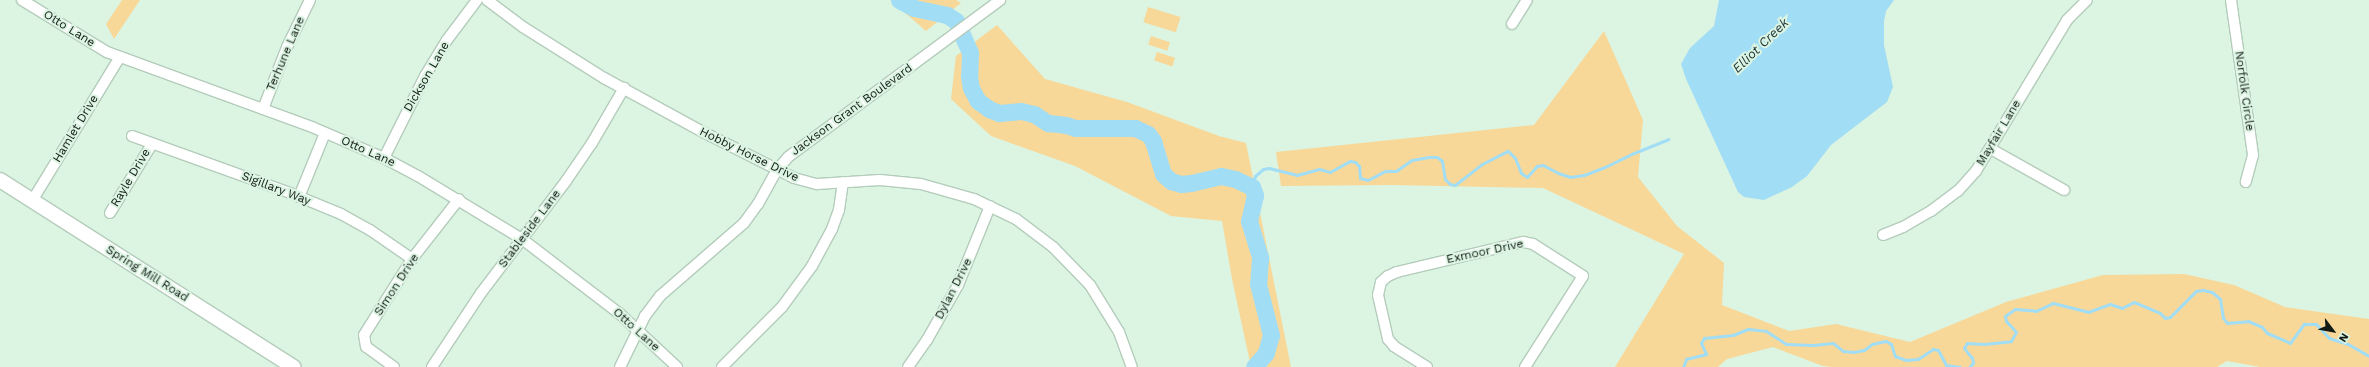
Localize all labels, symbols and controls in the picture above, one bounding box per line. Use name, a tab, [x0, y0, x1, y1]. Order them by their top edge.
street label: Otto Lane	[41, 8, 97, 50]
street label: Terhune Lane	[264, 15, 308, 93]
water label: Elliot Creek	[1730, 15, 1792, 77]
street label: Dickson Lane	[401, 39, 453, 115]
street label: Norfolk Circle	[2231, 50, 2257, 132]
street label: Jackson Grant Boulevard	[789, 61, 915, 159]
street label: Hamlet Drive	[50, 93, 102, 165]
street label: Mayfair Lane	[1974, 97, 2024, 169]
street label: Hobby Horse Drive	[697, 125, 801, 185]
street label: Otto Lane	[339, 134, 397, 170]
street label: Rayle Drive	[108, 146, 154, 210]
street label: Sigillary Way	[239, 169, 313, 209]
street label: Stableside Lane	[496, 187, 564, 271]
street label: Exmoor Drive	[1445, 237, 1525, 267]
street label: Spring Mill Road	[103, 243, 191, 305]
street label: Simon Drive	[372, 251, 422, 319]
street label: Dylan Drive	[932, 256, 976, 322]
street label: Otto Lane	[610, 305, 662, 355]
north arrow	[2313, 311, 2353, 351]
text: N	[2336, 331, 2351, 345]

